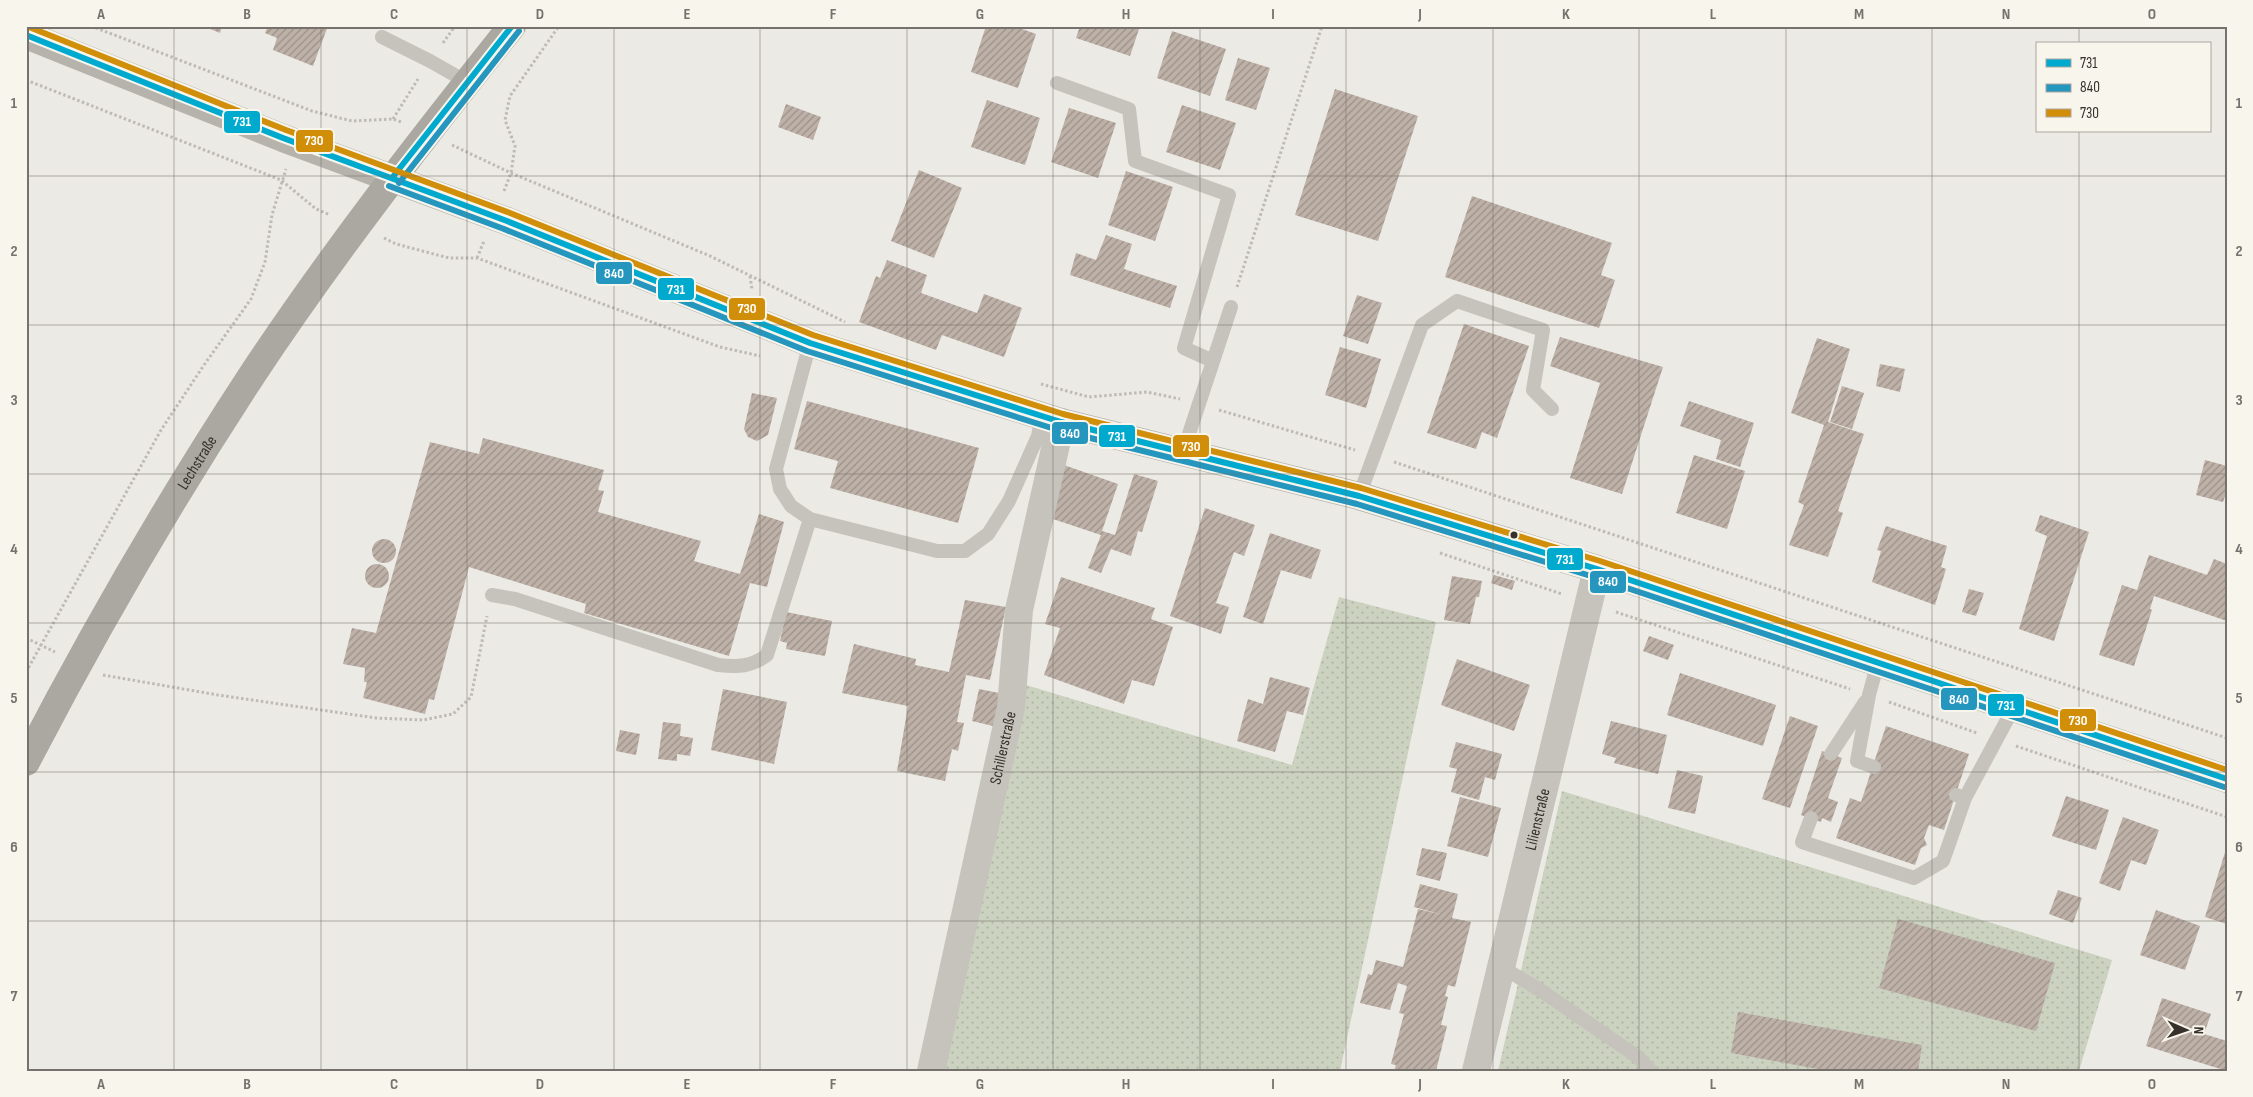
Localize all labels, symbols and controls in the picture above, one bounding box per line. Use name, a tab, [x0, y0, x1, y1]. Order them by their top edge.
text: A	[96, 5, 105, 24]
text: B	[243, 5, 251, 24]
text: C	[390, 5, 398, 24]
text: D	[536, 5, 544, 24]
text: E	[684, 5, 691, 24]
text: F	[830, 5, 837, 24]
text: G	[976, 5, 984, 24]
text: H	[1122, 5, 1130, 24]
text: I	[1271, 5, 1275, 24]
text: J	[1417, 5, 1422, 24]
text: K	[1562, 5, 1570, 24]
text: L	[1710, 5, 1717, 24]
text: M	[1854, 5, 1864, 24]
text: N	[2002, 5, 2010, 24]
text: O	[2148, 5, 2156, 24]
legend	[2036, 42, 2210, 132]
text: 731	[2080, 54, 2098, 73]
text: 840	[2080, 78, 2100, 97]
text: 1	[11, 94, 18, 113]
text: 1	[2236, 94, 2243, 113]
text: 730	[2080, 104, 2099, 123]
line badge: 731	[223, 110, 261, 134]
text: 731	[233, 113, 251, 130]
line badge: 730	[295, 129, 334, 153]
text: 730	[304, 132, 324, 149]
text: 2	[10, 242, 18, 261]
text: 2	[2235, 242, 2243, 261]
line badge: 840	[595, 261, 633, 285]
text: 840	[604, 265, 624, 282]
line badge: 731	[657, 277, 695, 301]
text: 731	[667, 281, 685, 298]
line badge: 730	[728, 297, 766, 321]
text: 730	[737, 300, 757, 317]
text: 3	[10, 391, 18, 410]
text: 3	[2235, 391, 2243, 410]
line badge: 840	[1051, 421, 1089, 445]
line badge: 731	[1098, 424, 1136, 448]
text: 840	[1060, 425, 1080, 442]
text: 731	[1108, 428, 1126, 445]
street label: Lechstraße	[174, 433, 222, 493]
line badge: 730	[1172, 434, 1210, 458]
text: 730	[1181, 438, 1201, 455]
unlabelled marker	[1509, 530, 1519, 540]
text: 4	[10, 540, 18, 559]
text: 4	[2235, 540, 2243, 559]
line badge: 731	[1546, 547, 1584, 571]
text: 731	[1556, 551, 1574, 568]
line badge: 840	[1589, 570, 1627, 594]
text: 840	[1598, 573, 1618, 590]
line badge: 840	[1940, 687, 1978, 711]
text: 5	[10, 689, 18, 708]
text: 5	[2235, 689, 2243, 708]
text: 840	[1949, 691, 1969, 708]
line badge: 731	[1987, 693, 2025, 717]
text: 731	[1997, 697, 2015, 714]
line badge: 730	[2059, 708, 2097, 732]
street label: Schillerstraße	[986, 710, 1021, 786]
text: 730	[2068, 712, 2088, 729]
street label: Lilienstraße	[1522, 787, 1555, 852]
text: 6	[10, 838, 18, 857]
text: 6	[2235, 838, 2243, 857]
text: 7	[11, 987, 18, 1006]
text: 7	[2236, 987, 2243, 1006]
north arrow	[2160, 1004, 2210, 1054]
text: N	[2190, 1026, 2207, 1034]
text: A	[96, 1075, 105, 1094]
text: B	[243, 1075, 251, 1094]
text: C	[390, 1075, 398, 1094]
text: D	[536, 1075, 544, 1094]
text: E	[684, 1075, 691, 1094]
text: F	[830, 1075, 837, 1094]
text: G	[976, 1075, 984, 1094]
text: H	[1122, 1075, 1130, 1094]
text: I	[1271, 1075, 1275, 1094]
text: J	[1417, 1075, 1422, 1094]
text: K	[1562, 1075, 1570, 1094]
text: L	[1710, 1075, 1717, 1094]
text: M	[1854, 1075, 1864, 1094]
text: N	[2002, 1075, 2010, 1094]
text: O	[2148, 1075, 2156, 1094]

